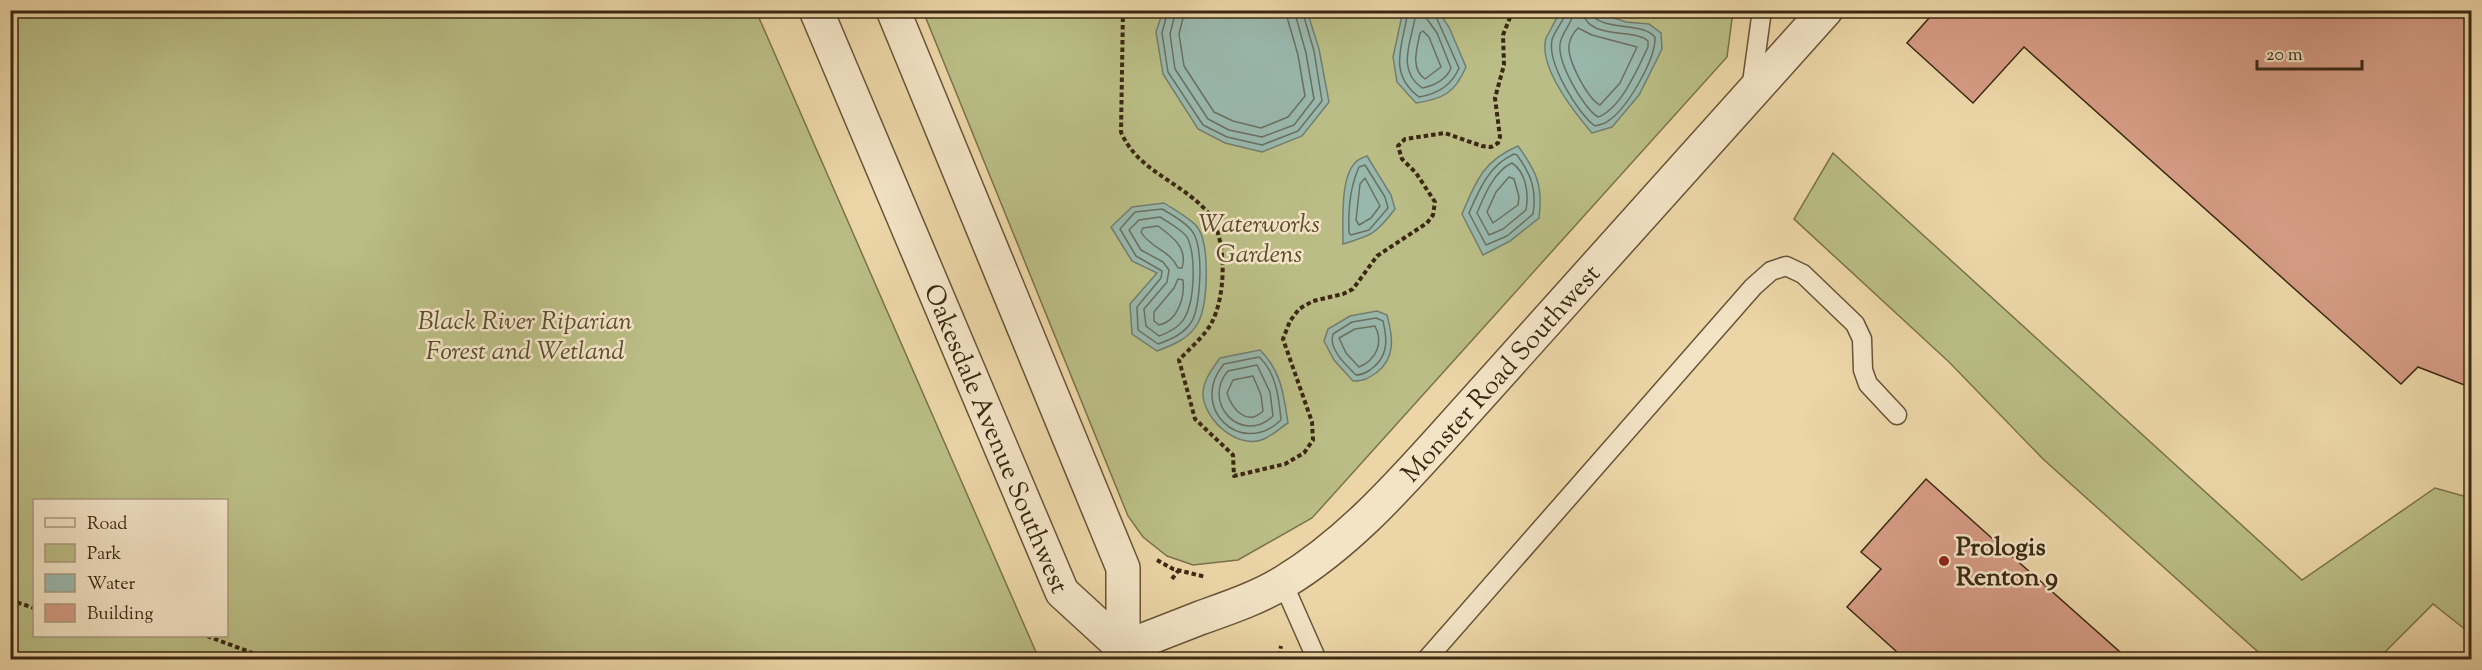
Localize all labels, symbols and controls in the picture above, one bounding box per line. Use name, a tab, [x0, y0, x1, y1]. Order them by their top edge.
scale bar	[2257, 33, 2362, 71]
text: 20 m	[2266, 43, 2303, 69]
park label: Waterworks Gardens	[1198, 207, 1320, 274]
street label: Monster Road Southwest	[1394, 257, 1610, 492]
street label: Oakesdale Avenue Southwest	[913, 279, 1077, 600]
park label: Black River Riparian Forest and Wetland	[418, 304, 633, 371]
legend	[33, 499, 228, 637]
text: Road	[87, 512, 127, 538]
place label: Prologis Renton 9	[1956, 530, 2058, 597]
text: Park	[87, 542, 122, 568]
marker: Prologis Renton 9	[1937, 554, 1951, 568]
text: Water	[87, 572, 136, 598]
text: Building	[87, 602, 153, 628]

